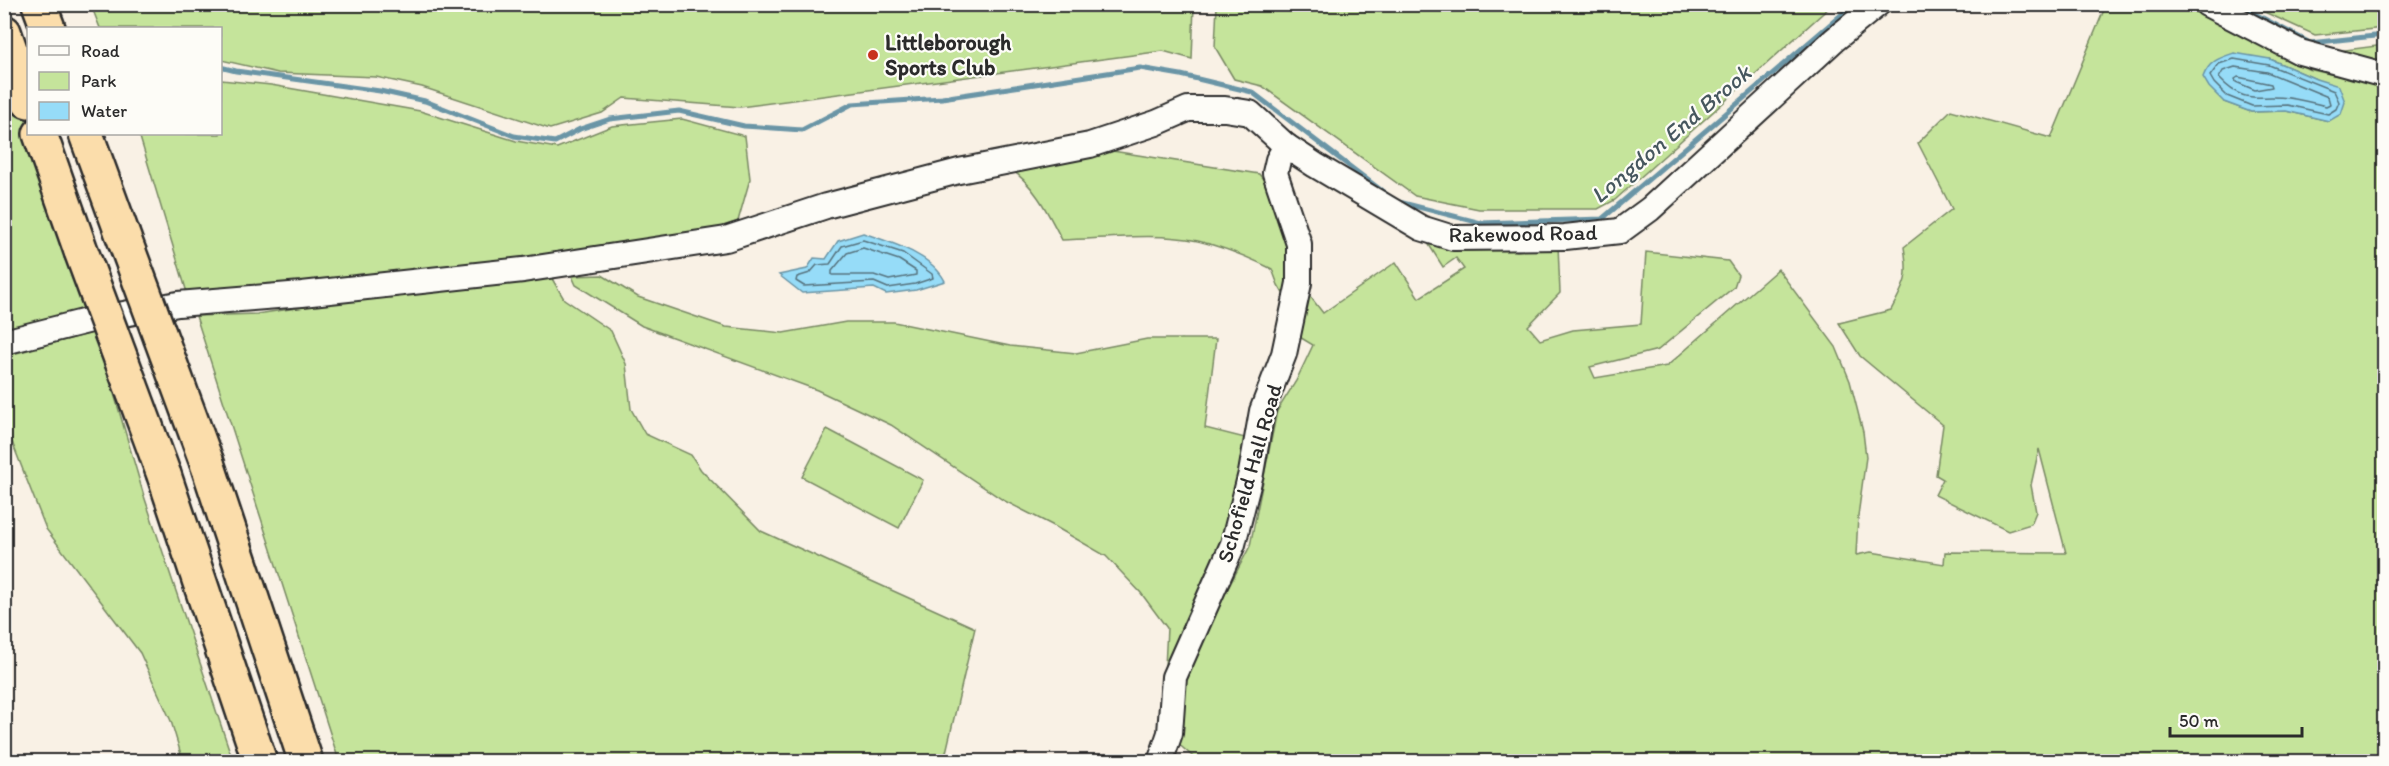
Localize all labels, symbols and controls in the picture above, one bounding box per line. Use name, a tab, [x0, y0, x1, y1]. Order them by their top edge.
legend	[27, 27, 222, 135]
place label: Littleborough Sports Club	[885, 29, 1012, 81]
text: Road	[81, 40, 120, 62]
marker: Littleborough Sports Club	[866, 48, 880, 62]
water label: Longdon End Brook	[1585, 57, 1758, 209]
text: Park	[81, 70, 116, 92]
text: Water	[81, 100, 127, 122]
street label: Rakewood Road	[1448, 219, 1598, 248]
street label: Schofield Hall Road	[1211, 381, 1288, 566]
scale bar	[2170, 700, 2302, 738]
text: 50 m	[2179, 710, 2219, 732]

